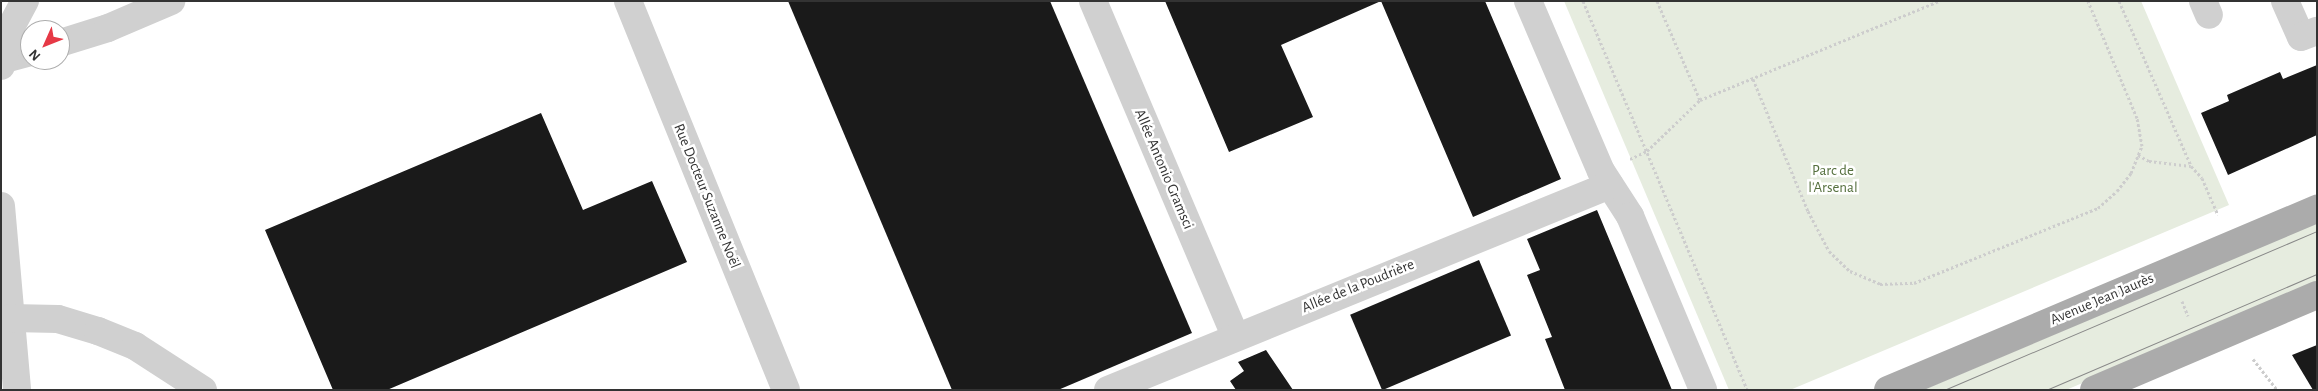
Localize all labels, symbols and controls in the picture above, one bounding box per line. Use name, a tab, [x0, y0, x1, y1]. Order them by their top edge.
north arrow	[20, 20, 70, 70]
text: N	[27, 46, 43, 63]
street label: Allée Antonio Gramsci	[1131, 106, 1197, 232]
street label: Rue Docteur Suzanne Noël	[670, 121, 744, 271]
park label: Parc de l'Arsenal	[1808, 161, 1858, 196]
street label: Allée de la Poudrière	[1299, 255, 1417, 317]
street label: Avenue Jean Jaurès	[2048, 269, 2156, 329]

